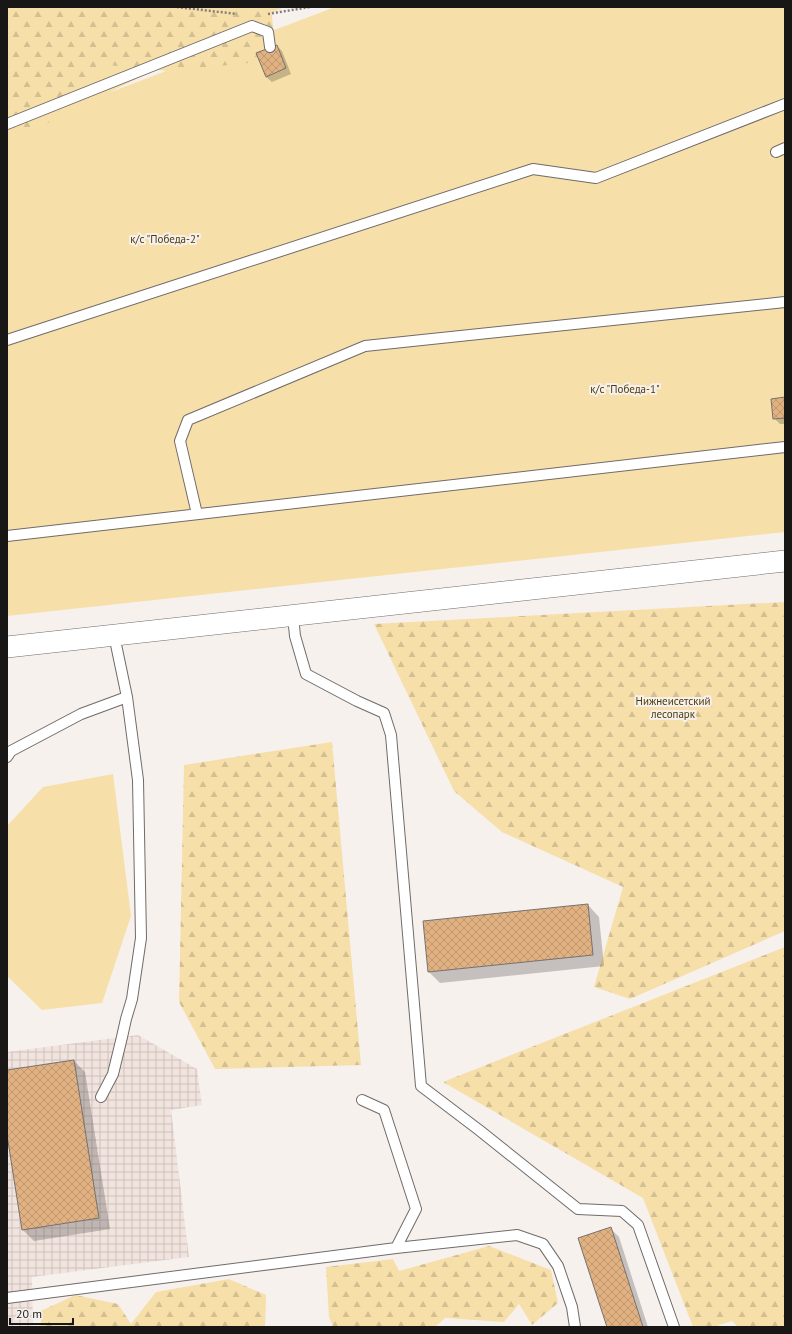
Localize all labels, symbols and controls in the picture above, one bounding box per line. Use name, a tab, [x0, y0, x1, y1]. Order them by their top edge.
park label: к/с "Победа-2"	[130, 232, 200, 246]
park label: к/с "Победа-1"	[590, 382, 660, 396]
park label: Нижнеисетский лесопарк	[636, 694, 710, 721]
scale bar	[10, 1300, 73, 1326]
text: 20 m	[16, 1306, 42, 1321]

